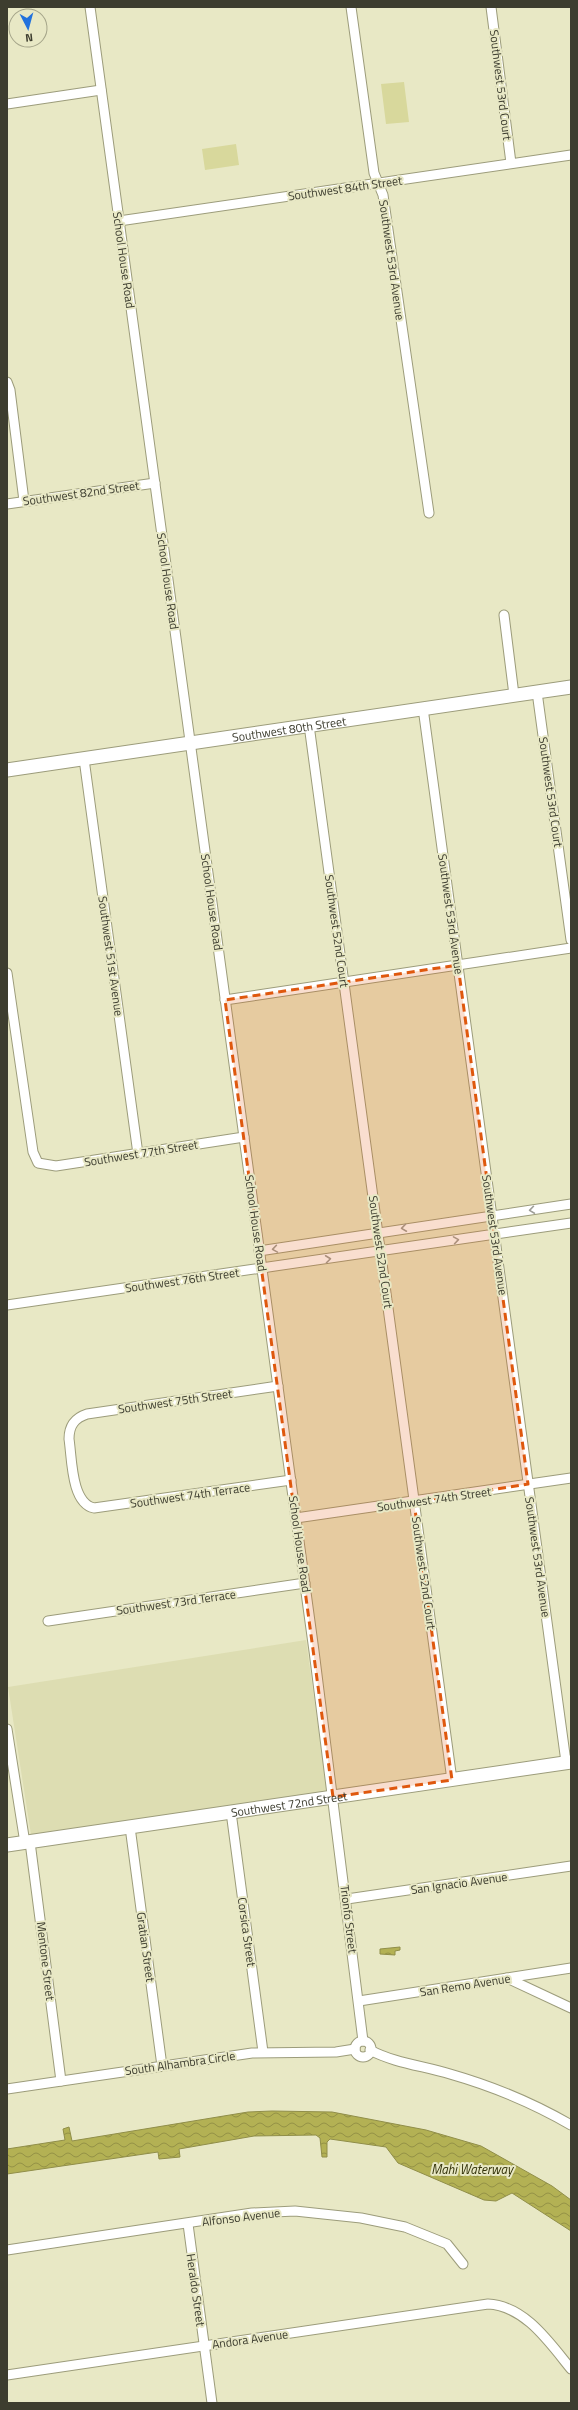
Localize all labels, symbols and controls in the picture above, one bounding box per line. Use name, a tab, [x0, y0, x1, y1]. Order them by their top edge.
north arrow	[8, 8, 48, 48]
street label: Southwest 53rd Court	[485, 29, 517, 142]
text: N	[24, 30, 34, 46]
street label: Southwest 84th Street	[287, 170, 404, 205]
street label: Southwest 53rd Avenue	[374, 199, 410, 321]
street label: School House Road	[108, 211, 140, 309]
street label: Southwest 82nd Street	[22, 475, 141, 511]
street label: School House Road	[152, 532, 184, 630]
street label: Southwest 80th Street	[231, 711, 348, 746]
street label: Southwest 53rd Court	[534, 736, 568, 849]
street label: School House Road	[196, 853, 228, 951]
street label: Southwest 53rd Avenue	[433, 853, 469, 975]
street label: Southwest 52nd Court	[320, 873, 354, 989]
street label: Southwest 51st Avenue	[93, 895, 129, 1017]
street label: Southwest 77th Street	[83, 1134, 200, 1171]
street label: School House Road	[240, 1174, 272, 1272]
street label: Southwest 53rd Avenue	[477, 1174, 513, 1296]
street label: Southwest 52nd Court	[364, 1194, 398, 1310]
one-way arrow	[529, 1205, 536, 1214]
one-way arrow	[401, 1223, 407, 1232]
one-way arrow	[453, 1236, 460, 1245]
one-way arrow	[272, 1244, 278, 1252]
one-way arrow	[325, 1255, 331, 1264]
street label: Southwest 76th Street	[124, 1262, 241, 1297]
street label: Southwest 75th Street	[117, 1383, 234, 1418]
street label: Southwest 74th Terrace	[129, 1477, 251, 1513]
street label: Southwest 74th Street	[376, 1481, 493, 1516]
street label: School House Road	[284, 1495, 316, 1593]
street label: Southwest 53rd Avenue	[520, 1496, 556, 1618]
street label: Southwest 52nd Court	[407, 1515, 441, 1631]
street label: Southwest 73rd Terrace	[115, 1584, 237, 1620]
street label: Southwest 72nd Street	[230, 1785, 349, 1821]
street label: San Ignacio Avenue	[409, 1867, 509, 1899]
street label: Trionfo Street	[335, 1884, 363, 1955]
street label: Corsica Street	[233, 1896, 261, 1969]
street label: Gratian Street	[132, 1911, 160, 1984]
street label: Mentone Street	[32, 1921, 60, 2002]
street label: San Remo Avenue	[418, 1968, 512, 2002]
street label: South Alhambra Circle	[124, 2046, 236, 2080]
water label: Mahi Waterway	[431, 2159, 515, 2179]
street label: Alfonso Avenue	[201, 2203, 281, 2231]
street label: Heraldo Street	[181, 2252, 211, 2328]
street label: Andora Avenue	[211, 2324, 289, 2354]

